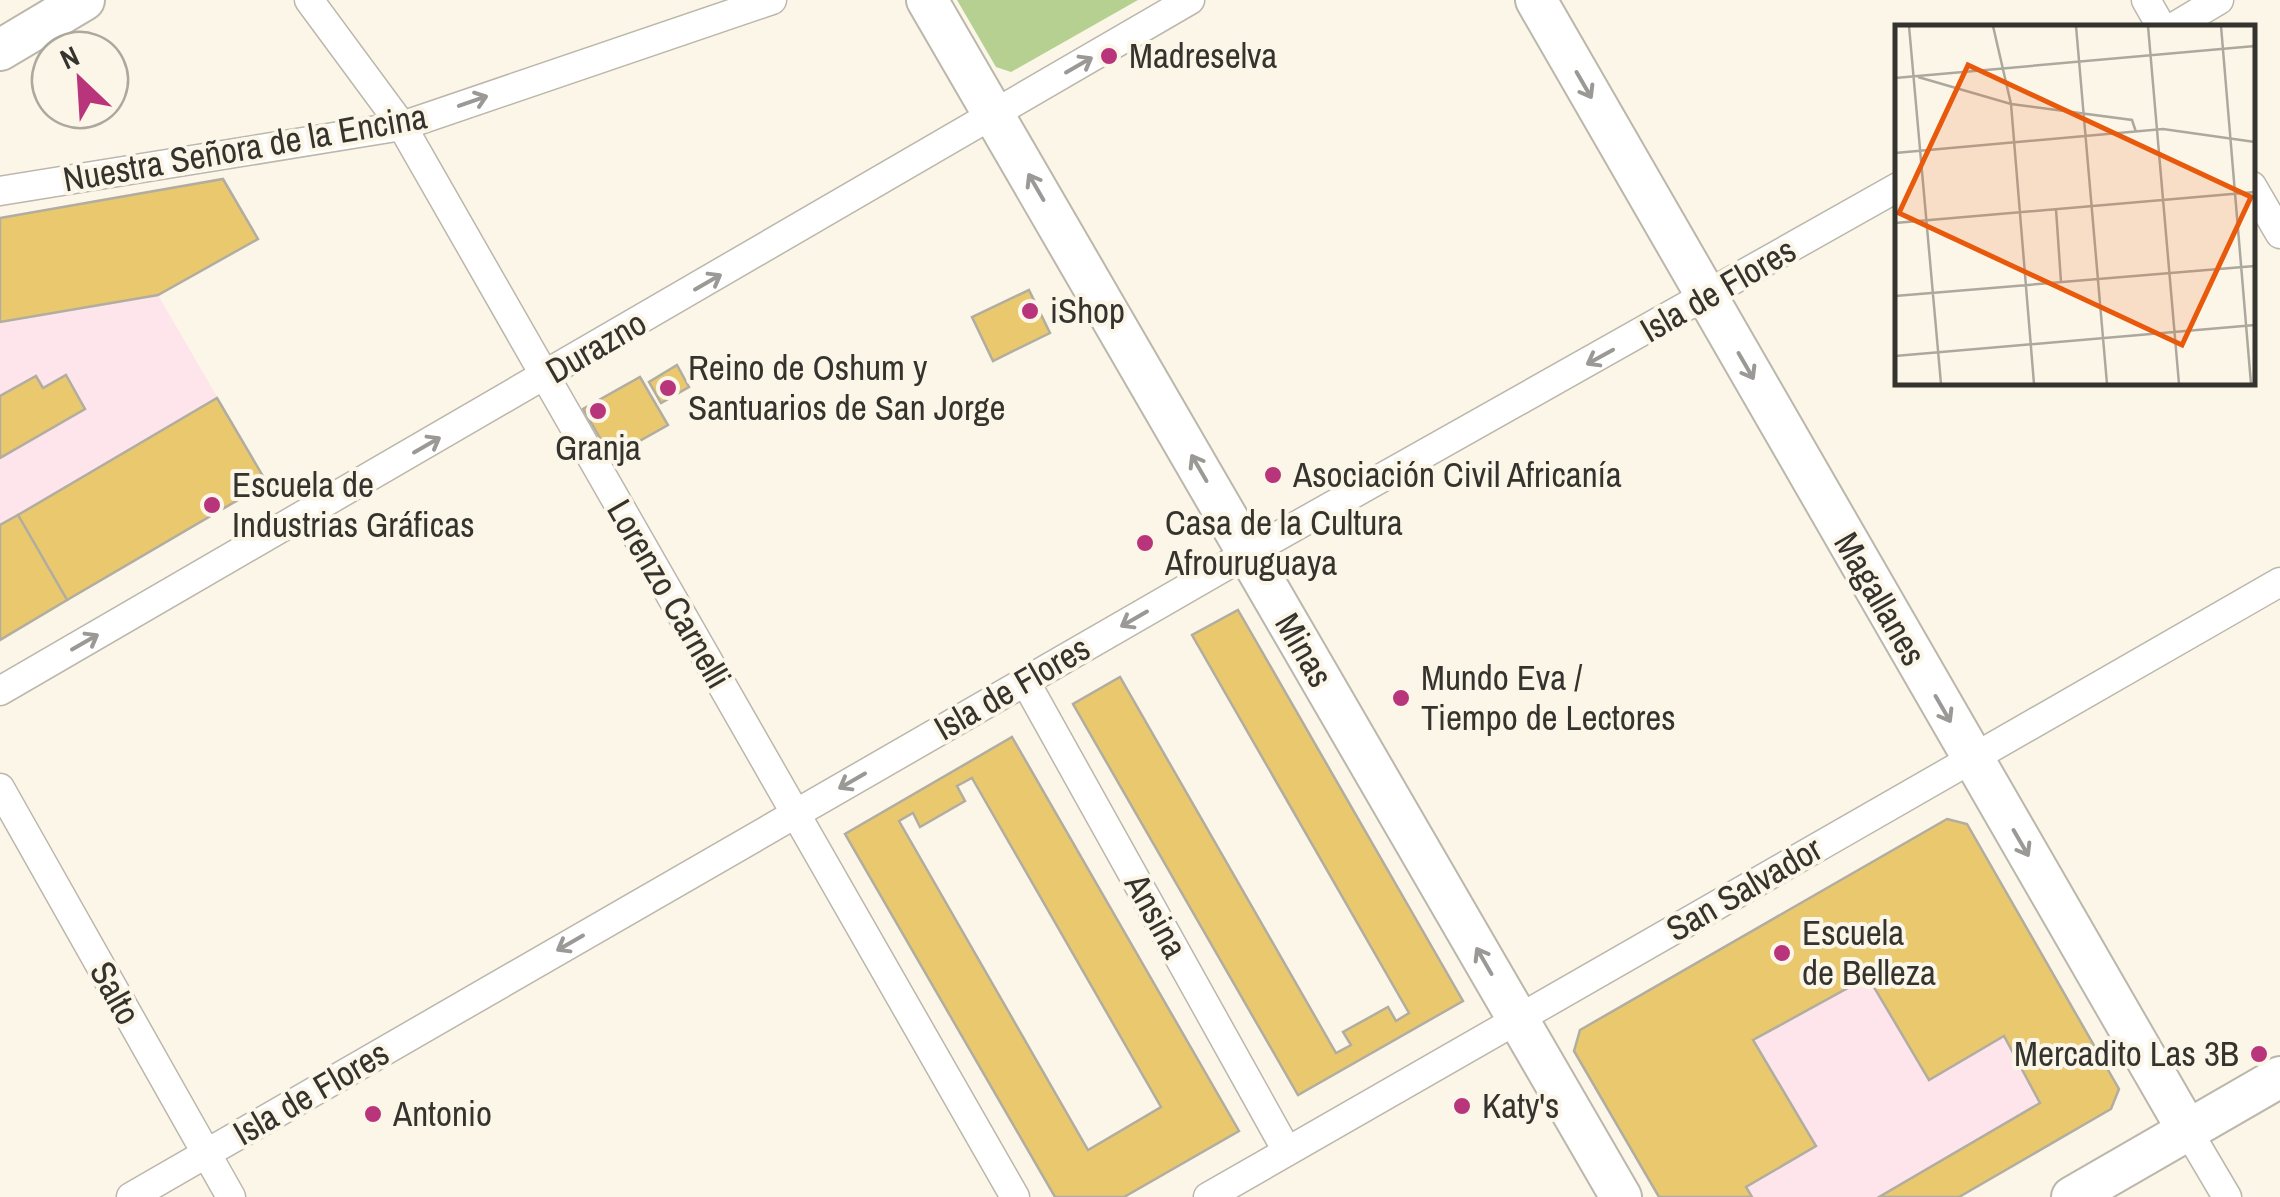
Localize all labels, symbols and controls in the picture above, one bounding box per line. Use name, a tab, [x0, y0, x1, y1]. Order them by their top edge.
inset map	[1895, 25, 2255, 385]
north arrow	[30, 30, 130, 130]
place label: Madreselva	[1129, 32, 1277, 79]
text: N	[54, 37, 85, 78]
marker: Madreselva	[1098, 45, 1120, 67]
one-way arrow	[1064, 55, 1093, 75]
one-way arrow	[1575, 69, 1595, 99]
one-way arrow	[457, 91, 489, 109]
street label: Nuestra Señora de la Encina	[59, 92, 431, 203]
one-way arrow	[1026, 173, 1046, 201]
street label: Isla de Flores	[1631, 226, 1804, 353]
one-way arrow	[693, 272, 722, 292]
place label: iShop	[1050, 287, 1125, 334]
street label: Durazno	[537, 299, 654, 394]
marker: iShop	[1019, 300, 1041, 322]
place label: Reino de Oshum y Santuarios de San Jorge	[688, 344, 1006, 431]
one-way arrow	[1586, 347, 1615, 367]
one-way arrow	[1737, 351, 1757, 380]
marker: Reino de Oshum y Santuarios de San Jorge	[657, 377, 679, 399]
marker: Granja	[587, 400, 609, 422]
place label: Granja	[555, 424, 641, 471]
one-way arrow	[412, 435, 441, 455]
place label: Asociación Civil Africanía	[1292, 451, 1622, 498]
one-way arrow	[1188, 454, 1208, 483]
place label: Escuela de Industrias Gráficas	[232, 461, 474, 548]
marker: Asociación Civil Africanía	[1262, 464, 1284, 486]
street label: Lorenzo Carnelli	[596, 491, 742, 697]
marker: Escuela de Industrias Gráficas	[201, 494, 223, 516]
place label: Casa de la Cultura Afrouruguaya	[1164, 499, 1403, 586]
street label: Magallanes	[1823, 523, 1937, 674]
marker: Casa de la Cultura Afrouruguaya	[1134, 532, 1156, 554]
street label: Minas	[1265, 604, 1344, 695]
one-way arrow	[1119, 609, 1149, 629]
street label: Isla de Flores	[925, 624, 1098, 751]
one-way arrow	[70, 632, 98, 652]
place label: Mundo Eva / Tiempo de Lectores	[1421, 654, 1676, 741]
marker: Mundo Eva / Tiempo de Lectores	[1390, 687, 1412, 709]
one-way arrow	[1934, 693, 1954, 723]
one-way arrow	[838, 771, 867, 791]
street label: San Salvador	[1657, 825, 1830, 952]
one-way arrow	[2011, 828, 2031, 857]
street label: Ansina	[1114, 864, 1199, 966]
place label: Escuela de Belleza	[1802, 909, 1936, 996]
one-way arrow	[556, 934, 586, 954]
marker: Escuela de Belleza	[1771, 942, 1793, 964]
one-way arrow	[1474, 948, 1494, 976]
street label: Salto	[79, 953, 152, 1033]
street label: Isla de Flores	[224, 1029, 397, 1156]
place label: Mercadito Las 3B	[2014, 1030, 2239, 1077]
marker: Mercadito Las 3B	[2248, 1043, 2270, 1065]
place label: Katy's	[1482, 1082, 1559, 1129]
place label: Antonio	[392, 1090, 492, 1137]
marker: Katy's	[1451, 1095, 1473, 1117]
marker: Antonio	[362, 1103, 384, 1125]

